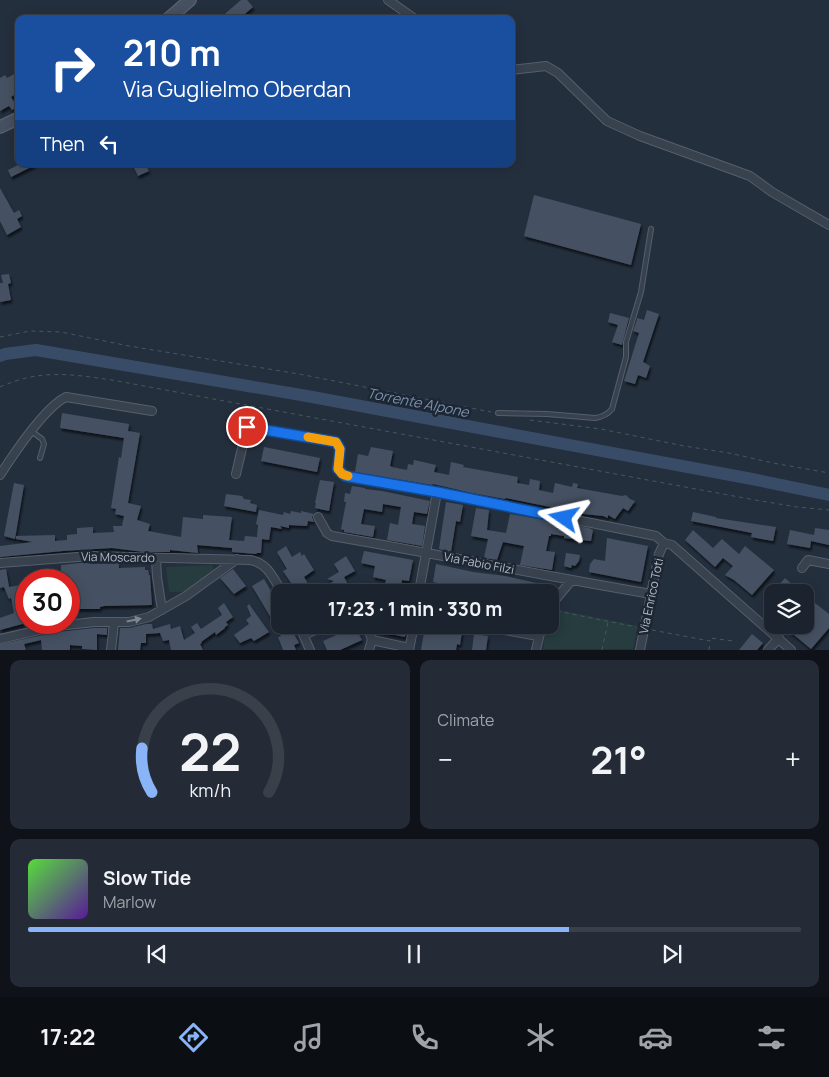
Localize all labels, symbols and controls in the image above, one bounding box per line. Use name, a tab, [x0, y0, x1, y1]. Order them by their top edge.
text: 210 m	[123, 29, 221, 77]
icon: right	[40, 35, 105, 100]
text: Via Guglielmo Oberdan	[123, 74, 351, 104]
icon: left	[95, 130, 123, 158]
text: Then	[40, 131, 85, 157]
water label: Torrente Alpone	[366, 383, 471, 421]
pin	[226, 406, 268, 448]
icon: arrive	[233, 413, 261, 441]
position arrow	[537, 491, 589, 543]
street label: Via Moscardo	[81, 548, 155, 566]
street label: Via Fabio Filzi	[442, 548, 516, 578]
street label: Via Enrico Toti	[635, 557, 667, 635]
speed limit sign: 30	[15, 569, 80, 634]
map controls	[764, 584, 814, 634]
button: layers	[764, 584, 814, 634]
text: 17:23 · 1 min · 330 m	[328, 596, 502, 622]
one-way arrow	[127, 616, 143, 624]
text: Climate	[438, 709, 494, 731]
text: 22	[179, 716, 241, 787]
text: 21°	[591, 733, 647, 785]
text: −	[438, 740, 453, 778]
text: +	[785, 740, 801, 778]
text: km/h	[189, 778, 231, 802]
text: Slow Tide	[103, 865, 191, 891]
text: Marlow	[103, 891, 156, 913]
icon: previous	[143, 940, 171, 968]
icon: pause	[400, 940, 428, 968]
icon: next	[658, 940, 686, 968]
icon: directions	[176, 1020, 211, 1055]
icon: music	[291, 1020, 326, 1055]
icon: phone	[407, 1020, 442, 1055]
icon: climate	[523, 1020, 558, 1055]
icon: car	[638, 1020, 673, 1055]
icon: filters	[754, 1020, 789, 1055]
text: 17:22	[40, 1022, 95, 1052]

